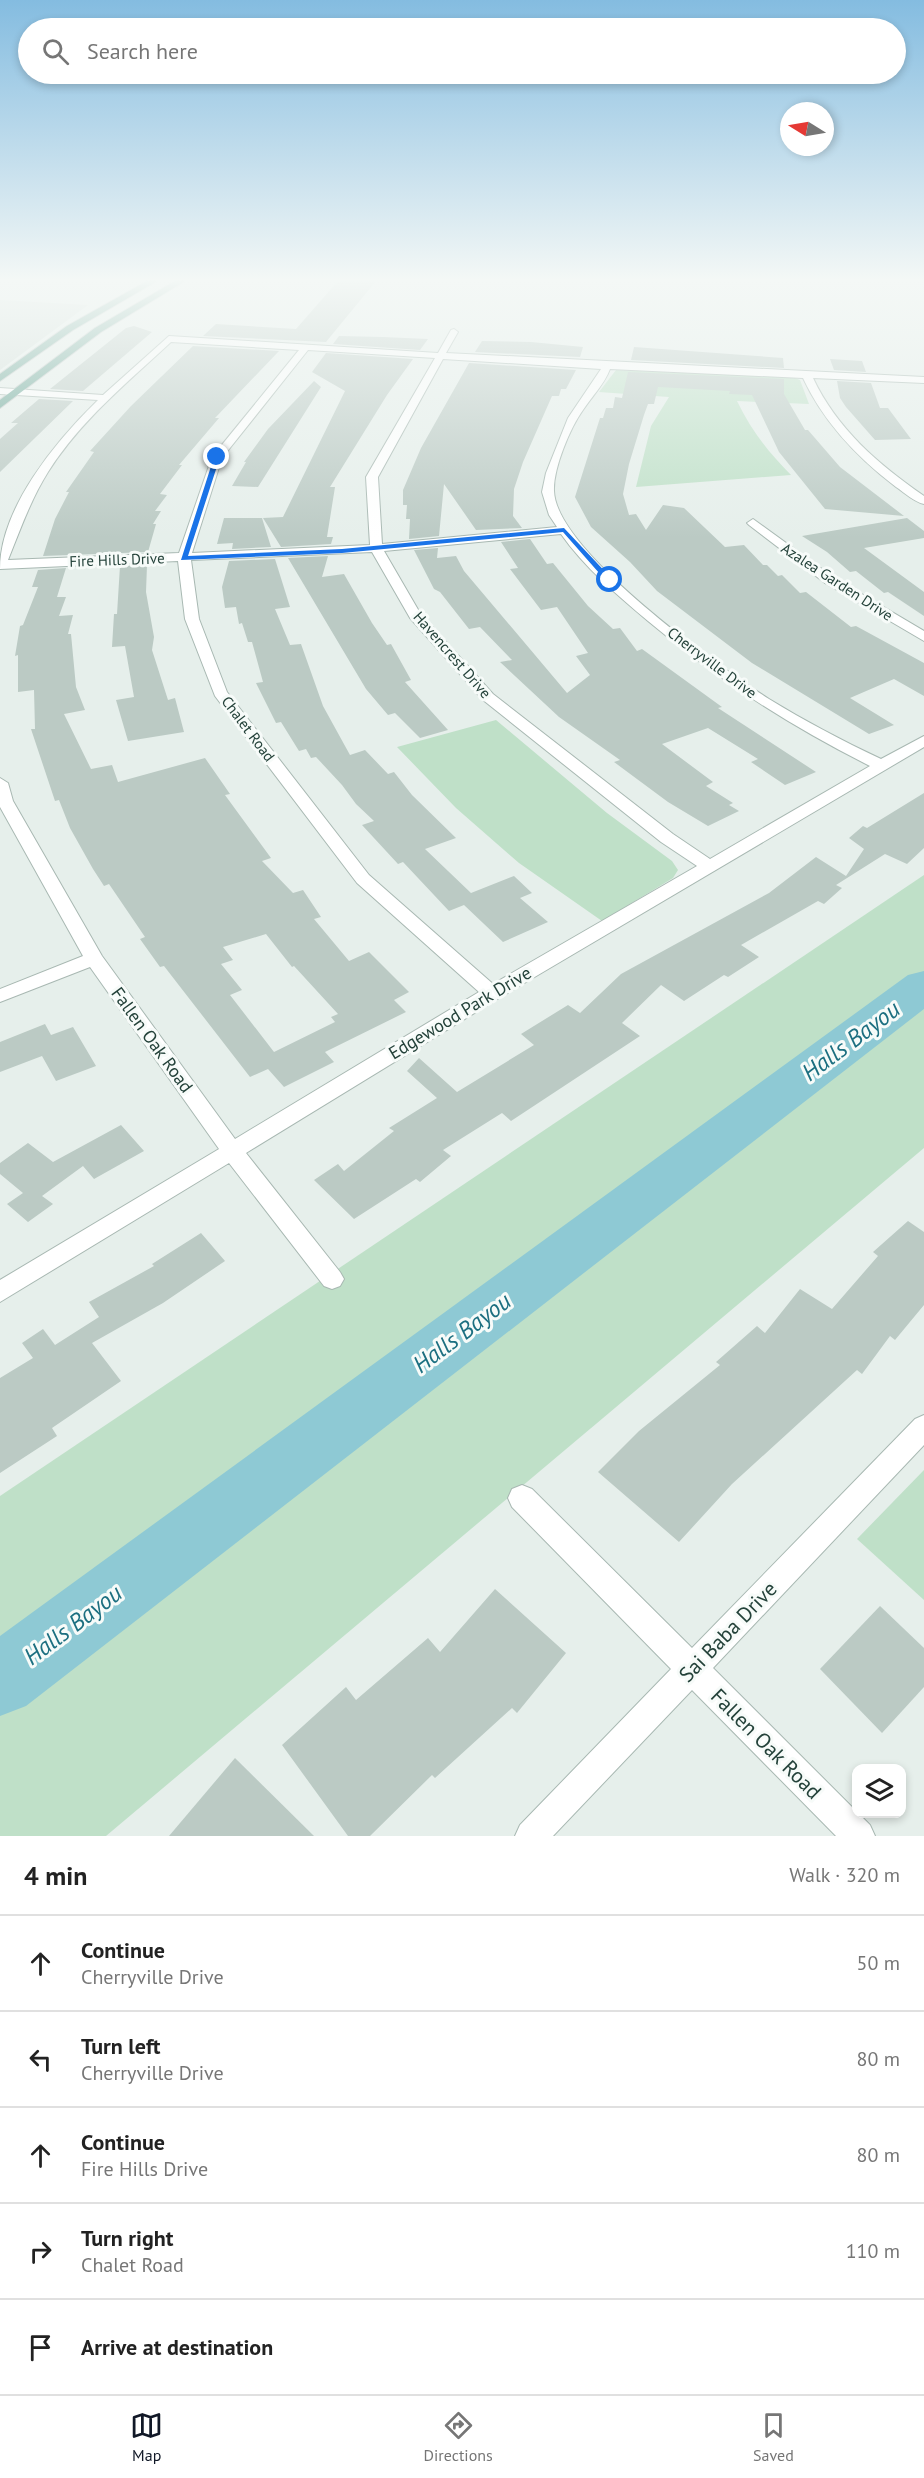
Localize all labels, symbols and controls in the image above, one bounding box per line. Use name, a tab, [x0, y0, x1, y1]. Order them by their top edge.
search box	[18, 18, 906, 84]
icon: search	[39, 35, 72, 68]
text: Search here	[87, 37, 198, 65]
north arrow	[780, 102, 834, 156]
route end	[203, 443, 229, 469]
street label: Azalea Garden Drive	[778, 538, 897, 625]
street label: Fire Hills Drive	[69, 548, 165, 571]
route start	[596, 566, 622, 592]
street label: Havencrest Drive	[409, 607, 495, 702]
street label: Cherryville Drive	[664, 623, 761, 702]
street label: Chalet Road	[218, 692, 279, 765]
street label: Edgewood Park Drive	[384, 961, 535, 1064]
street label: Fallen Oak Road	[106, 982, 198, 1097]
water label: Halls Bayou	[795, 994, 906, 1088]
water label: Halls Bayou	[406, 1286, 517, 1380]
street label: Sai Baba Drive	[673, 1576, 782, 1688]
water label: Halls Bayou	[17, 1578, 128, 1672]
street label: Fallen Oak Road	[705, 1683, 827, 1805]
map controls	[852, 1764, 906, 1818]
button: layers	[852, 1764, 906, 1818]
text: 4 min	[24, 1859, 87, 1892]
text: Walk · 320 m	[789, 1862, 900, 1888]
text: Continue	[81, 1936, 165, 1964]
icon: ahead	[24, 1947, 57, 1980]
text: 50 m	[857, 1950, 900, 1976]
text: Cherryville Drive	[81, 1964, 224, 1990]
text: Turn left	[81, 2032, 161, 2060]
icon: left	[24, 2043, 57, 2076]
text: 80 m	[857, 2046, 900, 2072]
text: Cherryville Drive	[81, 2060, 224, 2086]
text: Continue	[81, 2128, 165, 2156]
icon: ahead	[24, 2139, 57, 2172]
text: 80 m	[857, 2142, 900, 2168]
text: Fire Hills Drive	[81, 2156, 208, 2182]
text: Turn right	[81, 2224, 173, 2252]
icon: right	[24, 2235, 57, 2268]
text: 110 m	[846, 2238, 900, 2264]
text: Chalet Road	[81, 2252, 184, 2278]
icon: arrive	[24, 2331, 57, 2364]
text: Arrive at destination	[81, 2333, 273, 2361]
tab: Map	[130, 2409, 163, 2465]
tab: Directions	[424, 2409, 493, 2465]
tab: Saved	[753, 2409, 794, 2465]

